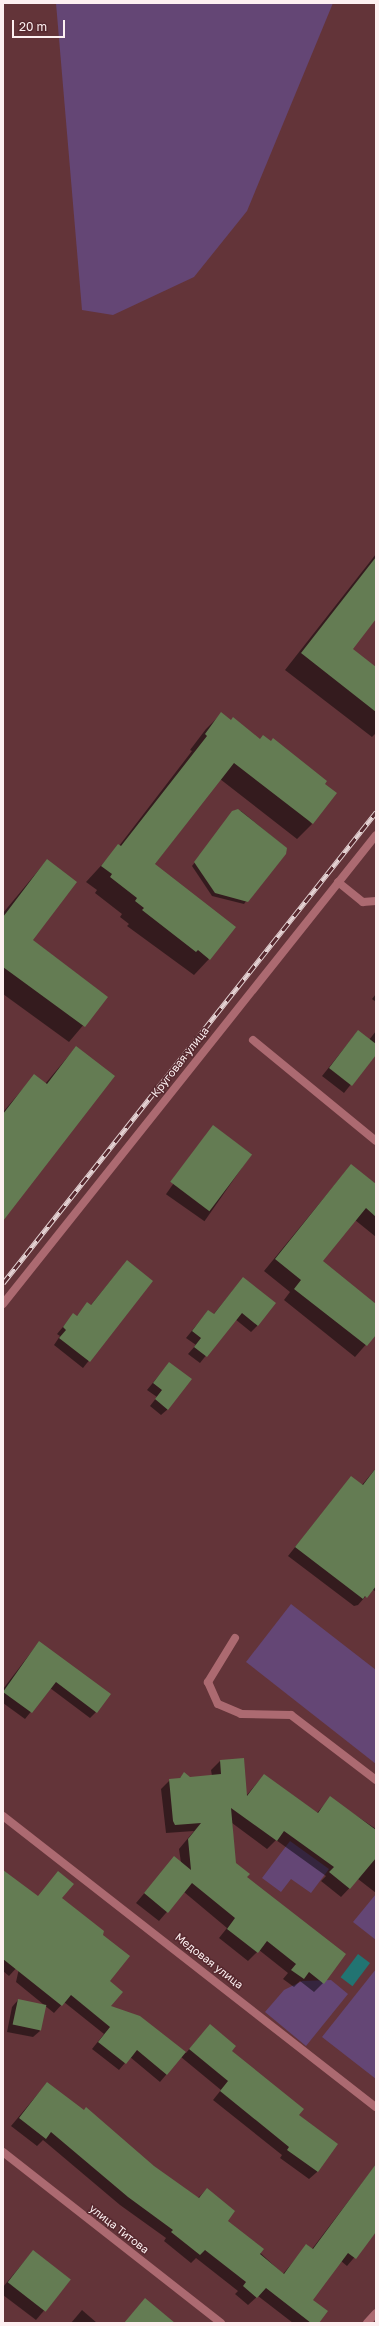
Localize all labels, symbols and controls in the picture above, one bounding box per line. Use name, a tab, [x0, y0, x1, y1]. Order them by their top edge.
scale bar	[14, 12, 67, 38]
text: 20 m	[19, 19, 47, 34]
street label: Круговая улица	[148, 1024, 212, 1100]
street label: Медовая улица	[172, 1930, 246, 1992]
street label: улица Титова	[87, 2202, 151, 2256]

